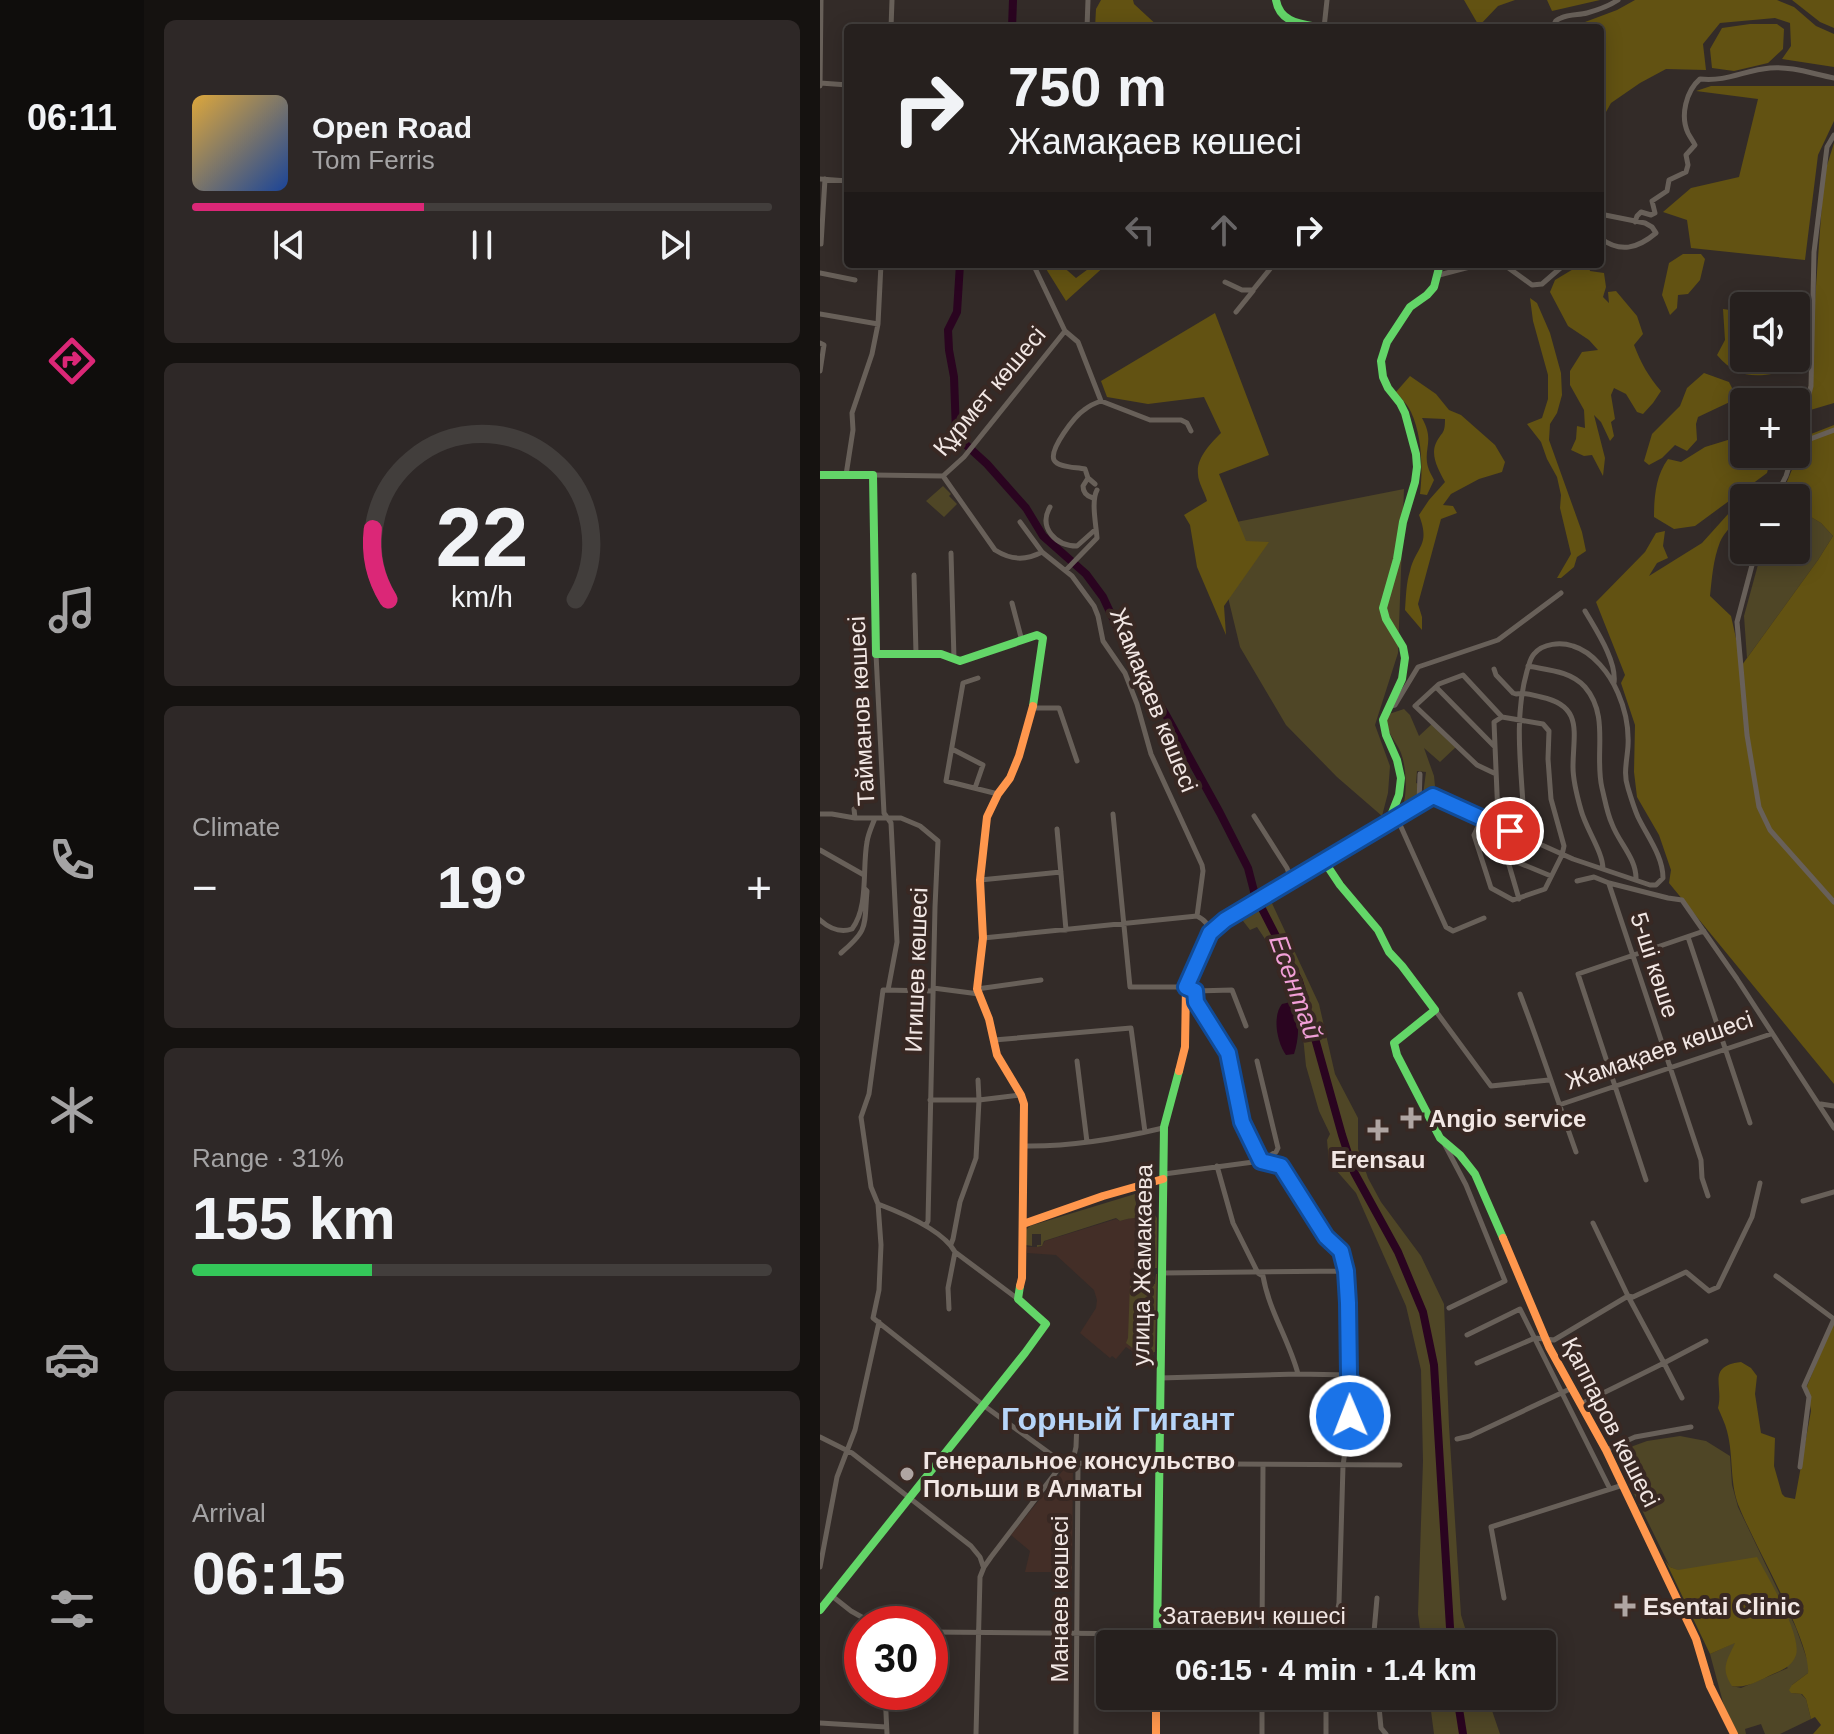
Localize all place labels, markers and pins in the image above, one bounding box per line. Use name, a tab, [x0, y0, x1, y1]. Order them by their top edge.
pin	[1476, 797, 1544, 865]
place label: Angio service	[1429, 1105, 1586, 1132]
marker: Angio service	[1400, 1107, 1422, 1129]
marker: Erensau	[1367, 1119, 1389, 1141]
place label: Erensau	[1331, 1146, 1425, 1173]
place label: Генеральное консульство Польши в Алматы	[923, 1447, 1235, 1502]
marker: Генеральное консульство Польши в Алматы	[898, 1465, 916, 1483]
place label: Esentai Clinic	[1643, 1593, 1800, 1620]
marker: Esentai Clinic	[1614, 1595, 1636, 1617]

